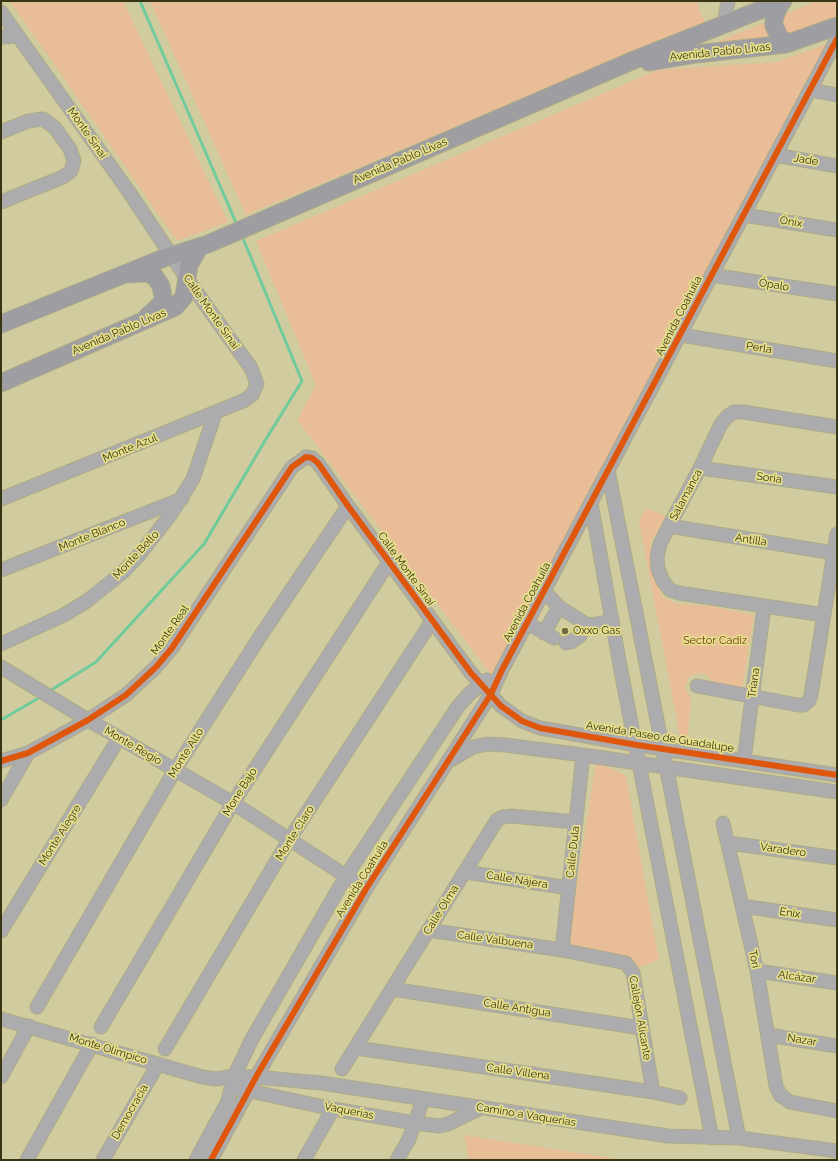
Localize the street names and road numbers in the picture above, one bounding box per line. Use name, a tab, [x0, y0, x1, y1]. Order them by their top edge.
street label: Avenida Pablo Livas	[669, 40, 771, 64]
street label: Monte Sinaí	[65, 105, 109, 161]
street label: Avenida Pablo Livas	[351, 135, 449, 187]
street label: Jade	[793, 151, 819, 169]
street label: Ónix	[779, 214, 803, 230]
street label: Calle Monte Sinaí	[180, 272, 242, 352]
street label: Avenida Coahuila	[653, 274, 705, 358]
street label: Ópalo	[758, 276, 790, 294]
street label: Avenida Pablo Livas	[70, 306, 168, 358]
street label: Perla	[745, 339, 773, 357]
street label: Monte Azul	[101, 431, 159, 465]
street label: Salamanca	[667, 467, 705, 523]
street label: Soria	[755, 470, 783, 486]
street label: Monte Blanco	[57, 516, 127, 554]
street label: Monte Bello	[110, 528, 162, 582]
street label: Calle Monte Sinaí	[375, 530, 437, 608]
street label: Antilla	[734, 531, 768, 549]
street label: Avenida Coahuila	[501, 560, 553, 644]
street label: Monte Real	[148, 603, 192, 657]
street label: Triana	[745, 667, 763, 699]
street label: Avenida Paseo de Guadalupe	[585, 719, 735, 755]
street label: Monte Regio	[102, 724, 164, 768]
street label: Monte Alto	[166, 726, 206, 780]
street label: Mone Bajo	[220, 766, 260, 818]
street label: Monte Alegre	[36, 802, 84, 868]
street label: Monte Claro	[273, 803, 317, 863]
street label: Calle Dula	[564, 825, 582, 879]
street label: Avenida Coahuila	[333, 838, 391, 920]
street label: Varadero	[759, 840, 807, 860]
street label: Calle Nájera	[485, 869, 549, 891]
street label: Calle Olma	[421, 883, 461, 937]
street label: Enix	[779, 905, 801, 921]
street label: Calle Valbuena	[456, 928, 534, 952]
street label: Tori	[746, 949, 762, 969]
street label: Alcázar	[777, 968, 817, 986]
street label: Callejón Alicante	[626, 975, 654, 1061]
street label: Calle Antigua	[482, 996, 552, 1020]
street label: Monte Olimpico	[67, 1031, 149, 1067]
street label: Nazar	[786, 1031, 818, 1049]
street label: Calle Villena	[486, 1061, 550, 1083]
street label: Democracia	[109, 1082, 151, 1142]
street label: Vaquerias	[323, 1100, 375, 1122]
street label: Camino a Vaquerias	[475, 1101, 577, 1129]

